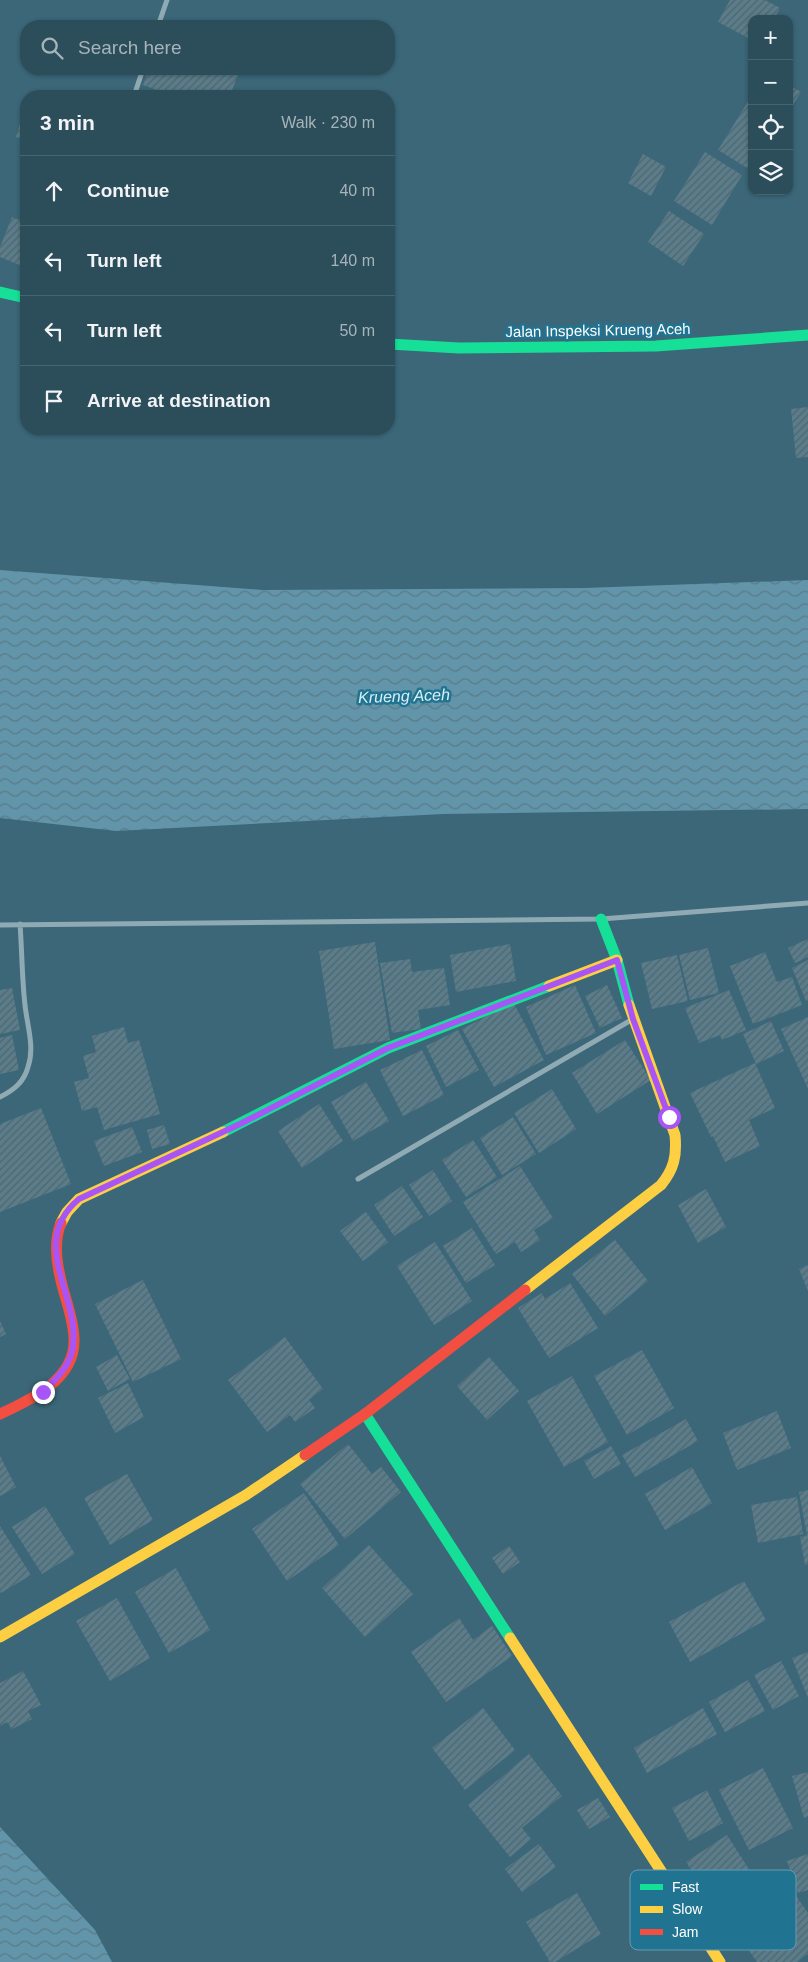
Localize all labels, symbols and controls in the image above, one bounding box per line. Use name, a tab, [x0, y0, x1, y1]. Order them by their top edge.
map controls	[748, 15, 793, 195]
button: +	[748, 15, 793, 60]
search box	[20, 20, 395, 75]
icon: search	[38, 34, 66, 62]
text: Search here	[78, 37, 182, 58]
button: −	[748, 60, 793, 105]
button: locate	[748, 105, 793, 150]
text: 3 min	[40, 111, 95, 134]
text: Walk · 230 m	[281, 114, 375, 131]
button: layers	[748, 150, 793, 195]
icon: ahead	[40, 177, 68, 205]
text: Continue	[87, 180, 169, 201]
text: 40 m	[339, 182, 375, 199]
icon: left	[40, 247, 68, 275]
text: Turn left	[87, 250, 162, 271]
text: 140 m	[331, 252, 375, 269]
icon: left	[40, 317, 68, 345]
text: Turn left	[87, 320, 162, 341]
street label: Jalan Inspeksi Krueng Aceh	[505, 320, 691, 340]
text: 50 m	[339, 322, 375, 339]
icon: arrive	[40, 387, 68, 415]
text: Arrive at destination	[87, 390, 271, 411]
water label: Krueng Aceh	[358, 686, 450, 706]
route start	[658, 1106, 681, 1129]
route end	[32, 1381, 55, 1404]
legend	[630, 1870, 796, 1950]
text: Fast	[672, 1879, 699, 1895]
text: Slow	[672, 1901, 703, 1917]
text: Jam	[672, 1924, 698, 1940]

